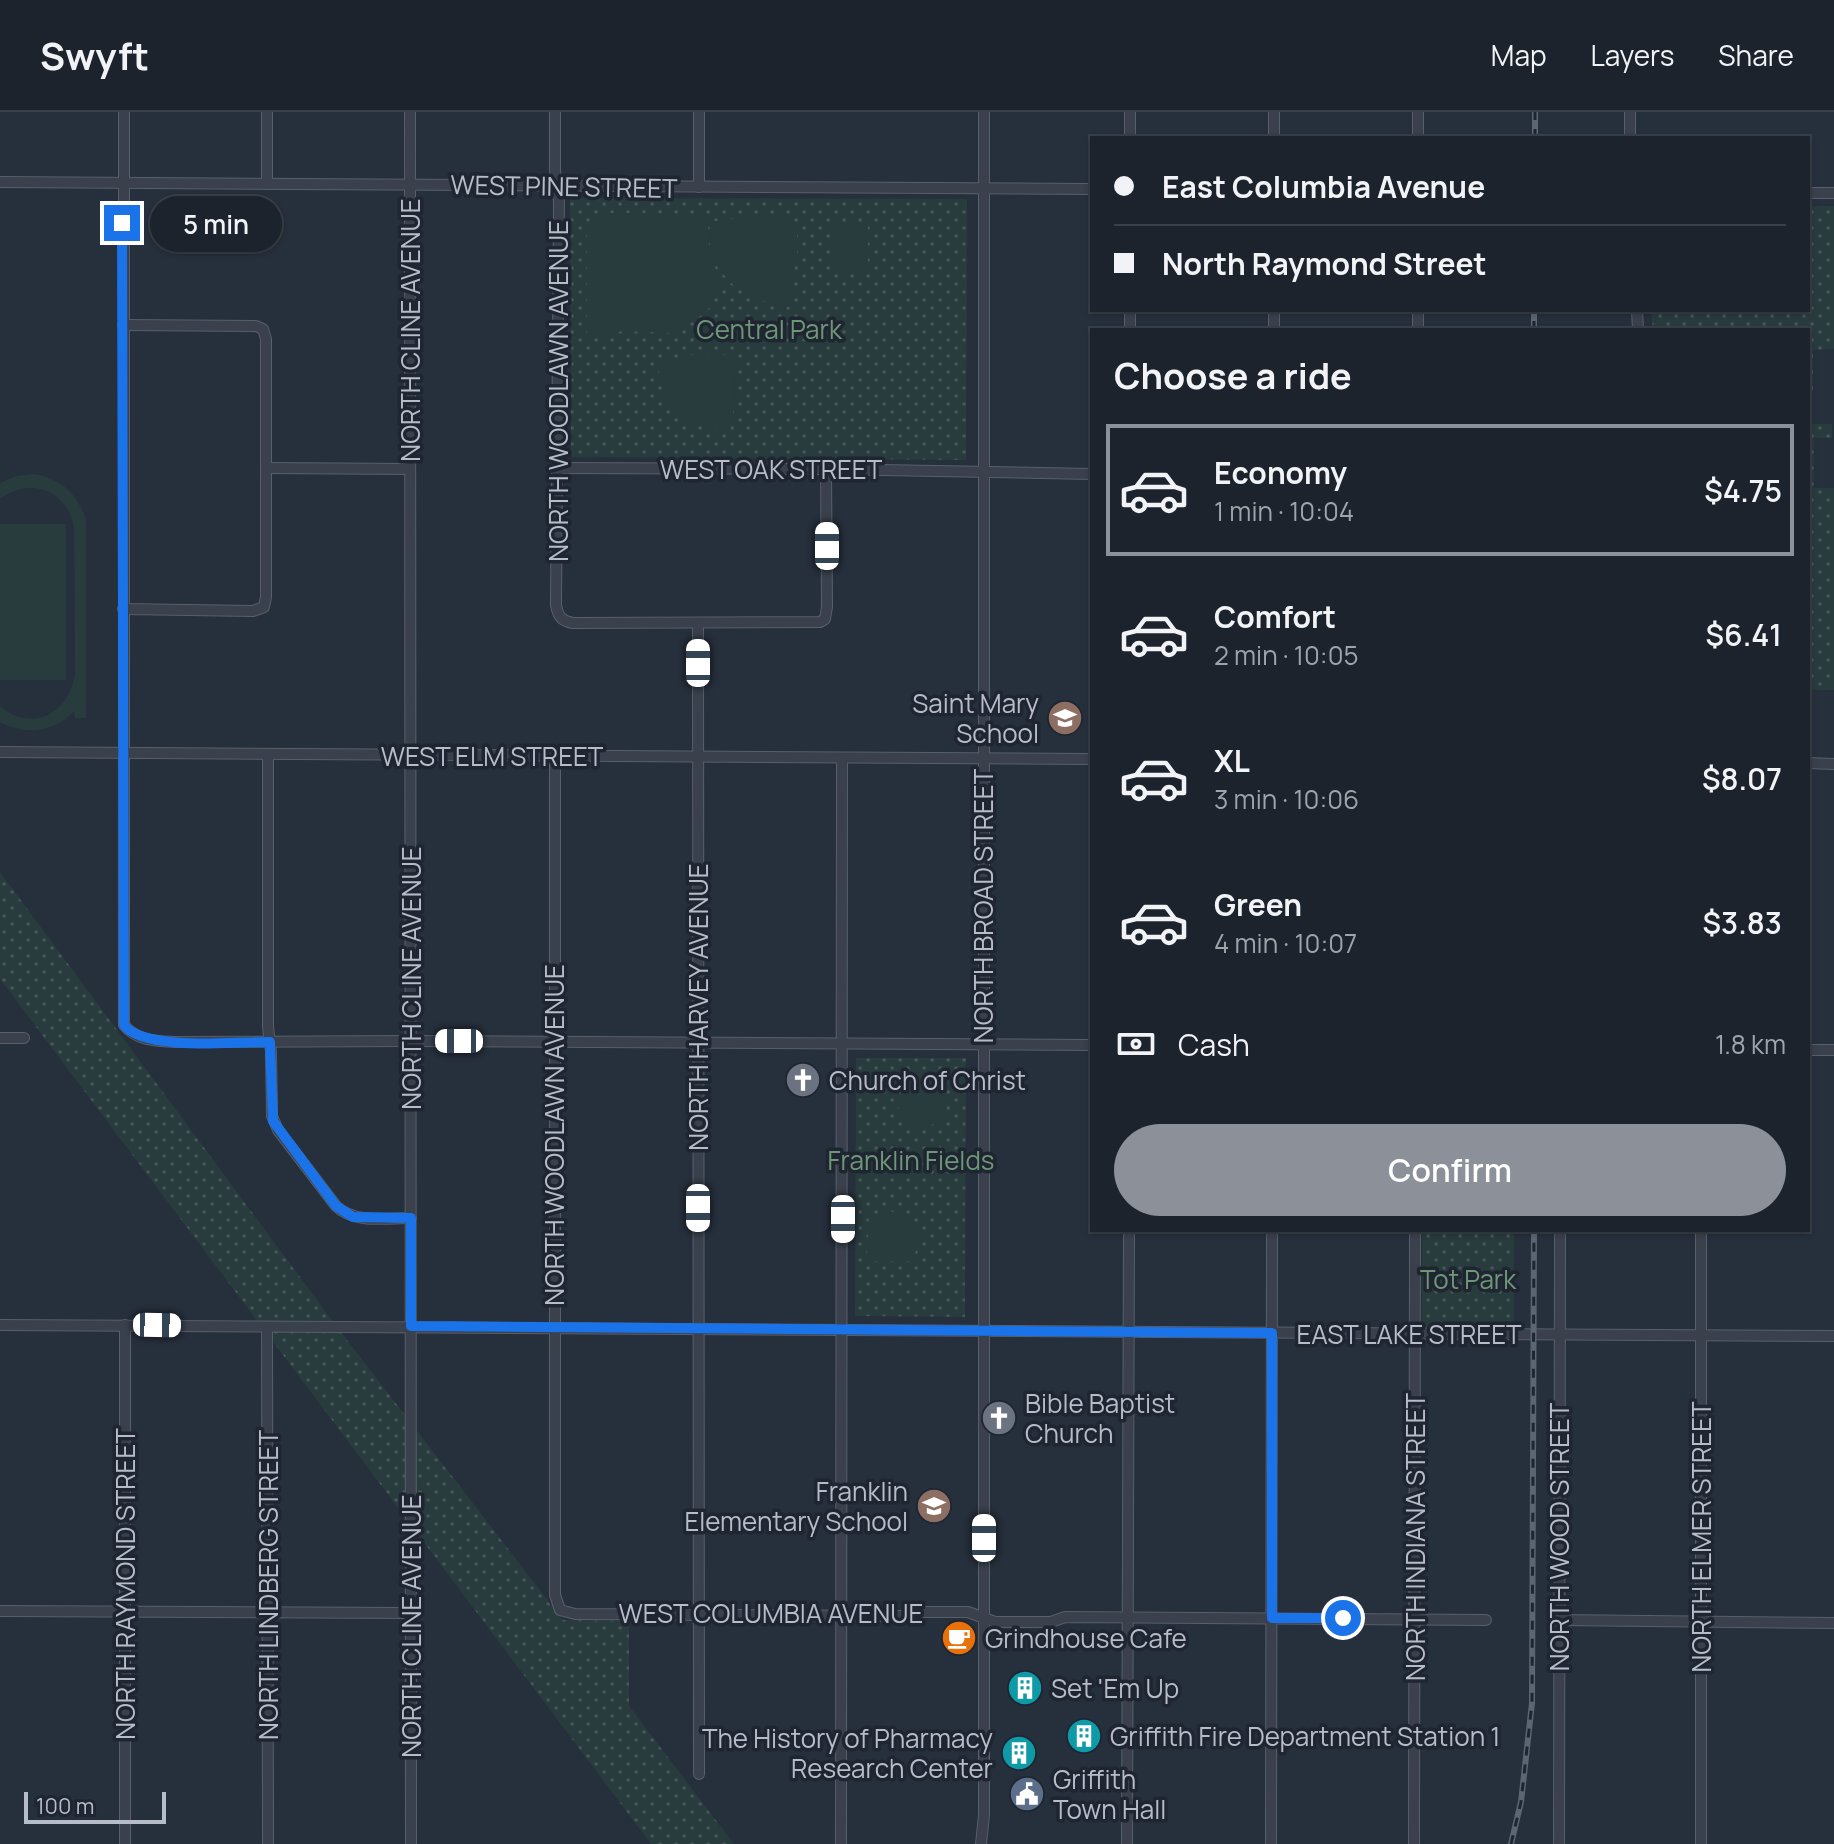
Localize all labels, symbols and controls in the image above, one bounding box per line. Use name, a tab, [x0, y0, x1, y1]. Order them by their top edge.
text: Swyft	[40, 29, 149, 81]
text: Map	[1491, 36, 1547, 74]
text: Layers	[1591, 36, 1674, 74]
text: Share	[1718, 36, 1794, 74]
street label: WEST PINE STREET	[450, 166, 678, 206]
text: East Columbia Avenue	[1162, 166, 1485, 207]
callout: 5 min	[150, 195, 282, 251]
street label: NORTH CLINE AVENUE	[392, 198, 428, 462]
route end	[104, 205, 140, 241]
text: 5 min	[183, 206, 249, 242]
street label: NORTH WOODLAWN AVENUE	[540, 220, 576, 562]
text: North Raymond Street	[1162, 243, 1487, 284]
park label: Central Park	[696, 311, 843, 347]
text: Choose a ride	[1114, 351, 1352, 400]
street label: WEST OAK STREET	[660, 451, 883, 487]
text: Economy	[1214, 452, 1347, 493]
icon: car	[1118, 454, 1190, 526]
text: $4.75	[1704, 470, 1782, 511]
text: 1 min · 10:04	[1214, 493, 1354, 529]
car	[815, 522, 839, 570]
text: Comfort	[1214, 596, 1336, 637]
icon: car	[1118, 598, 1190, 670]
text: $6.41	[1706, 614, 1782, 655]
text: 2 min · 10:05	[1214, 637, 1359, 673]
car	[686, 639, 710, 687]
place label: Saint Mary School	[912, 685, 1039, 751]
school or university icon: Saint Mary School	[1046, 699, 1084, 737]
street label: WEST ELM STREET	[381, 738, 604, 774]
text: XL	[1214, 740, 1250, 781]
icon: car	[1118, 742, 1190, 814]
text: $8.07	[1702, 758, 1782, 799]
street label: NORTH BROAD STREET	[965, 768, 1001, 1043]
text: 3 min · 10:06	[1214, 781, 1359, 817]
street label: NORTH CLINE AVENUE	[393, 846, 429, 1110]
street label: NORTH HARVEY AVENUE	[680, 863, 716, 1151]
text: Green	[1214, 884, 1302, 925]
icon: car	[1118, 886, 1190, 958]
text: $3.83	[1703, 902, 1782, 943]
text: 4 min · 10:07	[1214, 925, 1357, 961]
street label: NORTH WOODLAWN AVENUE	[536, 964, 572, 1306]
icon: cash	[1114, 1022, 1158, 1066]
text: Cash	[1178, 1024, 1250, 1065]
text: 1.8 km	[1715, 1026, 1786, 1062]
car	[435, 1029, 483, 1053]
church icon: Church of Christ	[784, 1061, 822, 1099]
place label: Church of Christ	[829, 1062, 1026, 1098]
button: Confirm	[1114, 1124, 1786, 1216]
park label: Franklin Fields	[828, 1142, 995, 1178]
car	[686, 1184, 710, 1232]
car	[831, 1195, 855, 1243]
park label: Tot Park	[1420, 1261, 1517, 1297]
car	[133, 1313, 181, 1337]
street label: EAST LAKE STREET	[1296, 1316, 1522, 1352]
place label: Bible Baptist Church	[1025, 1385, 1175, 1451]
street label: NORTH INDIANA STREET	[1397, 1393, 1433, 1681]
church icon: Bible Baptist Church	[980, 1399, 1018, 1437]
street label: NORTH ELMER STREET	[1683, 1401, 1719, 1672]
street label: NORTH WOOD STREET	[1541, 1402, 1577, 1671]
street label: NORTH RAYMOND STREET	[107, 1428, 143, 1740]
street label: NORTH LINDBERG STREET	[250, 1430, 286, 1740]
place label: Franklin Elementary School	[684, 1473, 908, 1539]
school or university icon: Franklin Elementary School	[915, 1487, 953, 1525]
street label: NORTH CLINE AVENUE	[393, 1494, 429, 1758]
car	[972, 1514, 996, 1562]
street label: WEST COLUMBIA AVENUE	[619, 1595, 923, 1631]
route start	[1325, 1600, 1361, 1636]
cafe icon: Grindhouse Cafe	[940, 1619, 978, 1657]
place label: Grindhouse Cafe	[985, 1620, 1187, 1656]
building icon: Set 'Em Up	[1006, 1669, 1044, 1707]
place label: Set 'Em Up	[1051, 1670, 1179, 1706]
building icon: Griffith Fire Department Station 1	[1065, 1717, 1103, 1755]
place label: Griffith Fire Department Station 1	[1110, 1718, 1500, 1754]
place label: The History of Pharmacy Research Center	[702, 1720, 993, 1786]
building icon: The History of Pharmacy Research Center	[1000, 1734, 1038, 1772]
place label: Griffith Town Hall	[1053, 1761, 1166, 1827]
public building icon: Griffith Town Hall	[1008, 1775, 1046, 1813]
scale bar	[24, 1788, 166, 1824]
text: 100 m	[36, 1791, 94, 1821]

